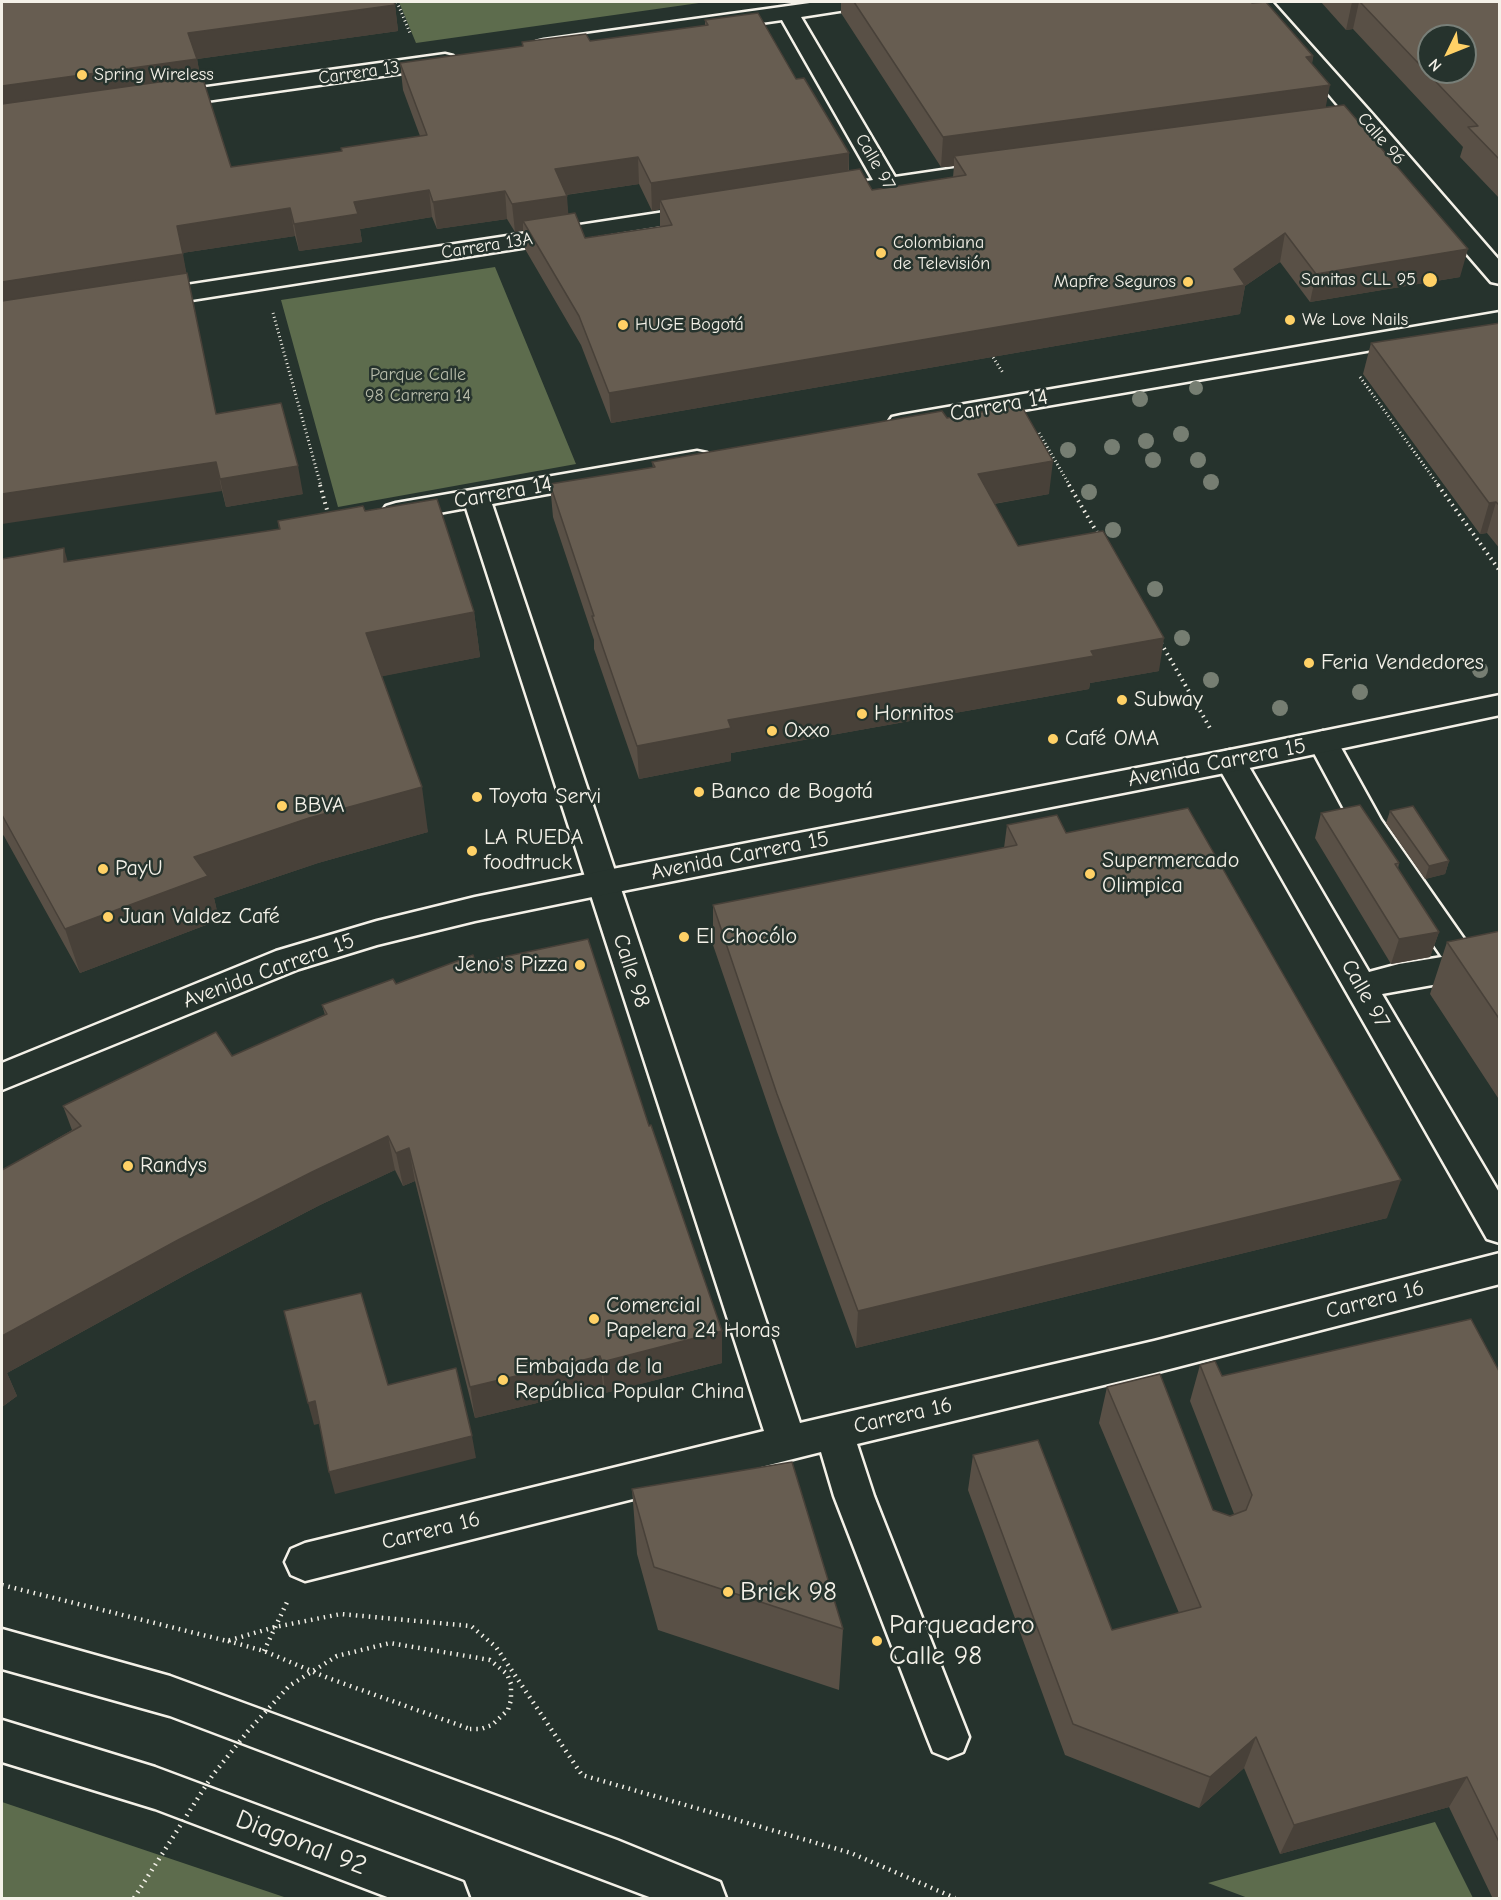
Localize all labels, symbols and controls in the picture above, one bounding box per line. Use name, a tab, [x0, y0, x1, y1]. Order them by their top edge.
north arrow	[1417, 24, 1477, 84]
text: N	[1425, 55, 1445, 75]
street label: Carrera 13	[317, 57, 401, 89]
place label: Spring Wireless	[94, 64, 214, 86]
marker: Spring Wireless	[75, 68, 89, 82]
street label: Calle 96	[1352, 108, 1410, 170]
street label: Calle 97	[850, 130, 900, 194]
street label: Carrera 13A	[440, 228, 534, 264]
place label: Colombiana de Televisión	[893, 232, 990, 274]
marker: Colombiana de Televisión	[874, 246, 888, 260]
place label: Sanitas CLL 95	[1301, 269, 1416, 291]
place label: Mapfre Seguros	[1054, 271, 1176, 293]
marker: Sanitas CLL 95	[1421, 271, 1439, 289]
marker: Mapfre Seguros	[1181, 275, 1195, 289]
place label: We Love Nails	[1302, 309, 1408, 331]
marker: We Love Nails	[1283, 313, 1297, 327]
place label: HUGE Bogotá	[635, 314, 744, 336]
marker: HUGE Bogotá	[616, 318, 630, 332]
park label: Parque Calle 98 Carrera 14	[365, 364, 471, 406]
street label: Carrera 14	[948, 384, 1050, 428]
street label: Carrera 14	[452, 471, 554, 515]
place label: Feria Vendedores	[1321, 650, 1484, 676]
marker: Feria Vendedores	[1302, 656, 1316, 670]
place label: Subway	[1134, 687, 1203, 713]
marker: Subway	[1115, 693, 1129, 707]
place label: Hornitos	[874, 701, 954, 727]
marker: Hornitos	[855, 707, 869, 721]
place label: Oxxo	[784, 718, 830, 744]
marker: Oxxo	[765, 724, 779, 738]
place label: Café OMA	[1065, 726, 1159, 752]
marker: Café OMA	[1046, 732, 1060, 746]
street label: Avenida Carrera 15	[1126, 733, 1308, 793]
place label: Banco de Bogotá	[711, 779, 873, 805]
place label: Toyota Servi	[489, 784, 601, 810]
marker: Banco de Bogotá	[692, 785, 706, 799]
marker: Toyota Servi	[470, 790, 484, 804]
place label: BBVA	[294, 793, 344, 819]
marker: BBVA	[275, 799, 289, 813]
place label: LA RUEDA foodtruck	[484, 825, 583, 876]
street label: Avenida Carrera 15	[649, 826, 831, 886]
marker: LA RUEDA foodtruck	[465, 844, 479, 858]
place label: Supermercado Olimpica	[1102, 848, 1239, 900]
place label: PayU	[115, 856, 163, 882]
marker: PayU	[96, 862, 110, 876]
marker: Supermercado Olimpica	[1083, 867, 1097, 881]
place label: Juan Valdez Café	[120, 904, 280, 930]
marker: Juan Valdez Café	[101, 910, 115, 924]
place label: El Chocólo	[696, 924, 797, 950]
street label: Avenida Carrera 15	[180, 928, 358, 1014]
marker: El Chocólo	[677, 930, 691, 944]
street label: Calle 98	[607, 931, 655, 1011]
place label: Jeno's Pizza	[455, 952, 568, 978]
street label: Calle 97	[1335, 955, 1395, 1033]
marker: Jeno's Pizza	[573, 958, 587, 972]
place label: Randys	[140, 1153, 207, 1179]
marker: Randys	[121, 1159, 135, 1173]
street label: Carrera 16	[1323, 1275, 1427, 1325]
place label: Comercial Papelera 24 Horas	[606, 1293, 780, 1344]
marker: Comercial Papelera 24 Horas	[587, 1312, 601, 1326]
place label: Embajada de la República Popular China	[515, 1354, 745, 1406]
marker: Embajada de la República Popular China	[496, 1373, 510, 1387]
street label: Carrera 16	[851, 1392, 955, 1440]
street label: Carrera 16	[379, 1506, 483, 1556]
place label: Brick 98	[740, 1576, 837, 1608]
marker: Brick 98	[721, 1585, 735, 1599]
place label: Parqueadero Calle 98	[889, 1609, 1035, 1672]
marker: Parqueadero Calle 98	[870, 1634, 884, 1648]
street label: Diagonal 92	[231, 1803, 371, 1883]

